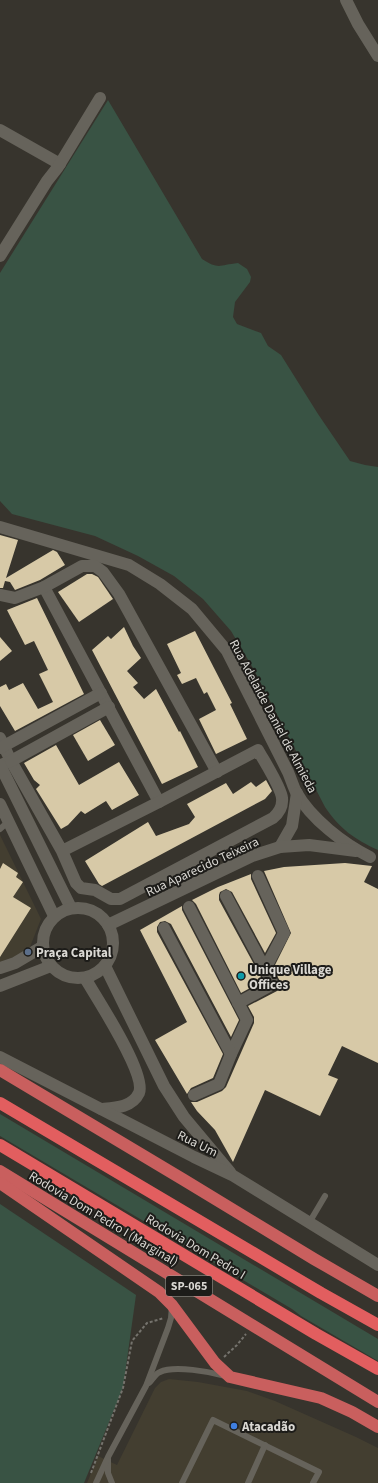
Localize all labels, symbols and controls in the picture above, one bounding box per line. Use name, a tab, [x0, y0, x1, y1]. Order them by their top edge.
street label: Rua Adelaide Daniel de Almieda	[225, 636, 321, 797]
street label: Rua Aparecido Teixeira	[143, 833, 262, 901]
place label: Praça Capital	[36, 944, 112, 962]
marker: Praça Capital	[23, 947, 33, 957]
place label: Unique Village Offices	[249, 961, 332, 994]
marker: Unique Village Offices	[236, 971, 246, 981]
street label: Rua Um	[174, 1126, 221, 1161]
street label: Rodovia Dom Pedro I (Marginal)	[26, 1167, 181, 1271]
street label: Rodovia Dom Pedro I	[142, 1210, 249, 1284]
road number: SP-065	[166, 1276, 212, 1296]
place label: Atacadão	[241, 1418, 295, 1436]
marker: Atacadão	[229, 1421, 239, 1431]

